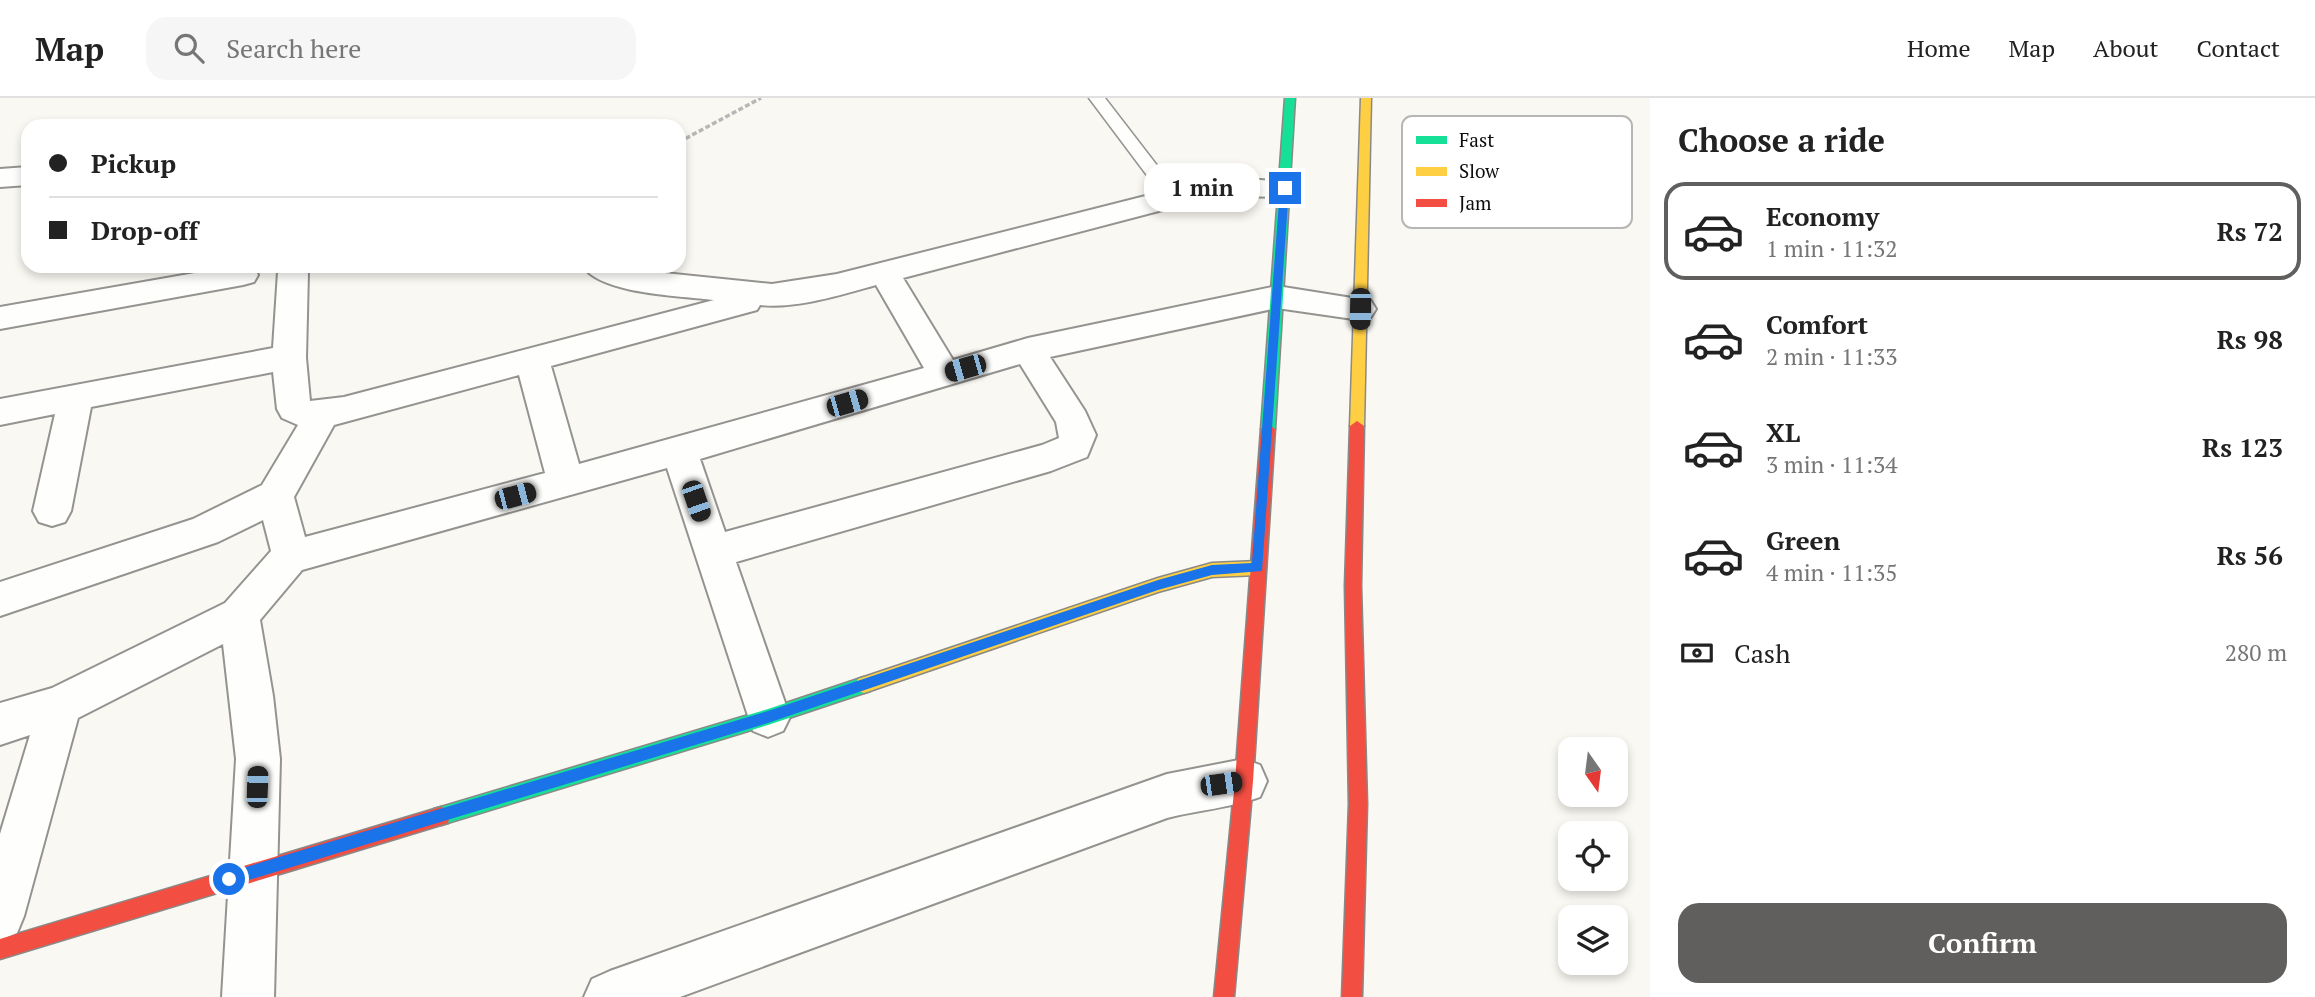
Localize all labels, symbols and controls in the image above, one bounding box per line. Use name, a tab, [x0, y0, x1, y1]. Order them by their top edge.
search box	[146, 17, 636, 80]
text: Map	[35, 27, 104, 70]
icon: search	[170, 29, 208, 67]
text: Search here	[226, 31, 361, 65]
text: Home	[1907, 32, 1971, 64]
text: Map	[2009, 32, 2055, 64]
text: About	[2093, 32, 2159, 64]
text: Contact	[2197, 32, 2280, 64]
legend	[1402, 116, 1632, 228]
text: Choose a ride	[1678, 119, 1885, 161]
text: Fast	[1459, 127, 1494, 152]
text: Pickup	[91, 146, 176, 180]
text: Slow	[1459, 158, 1500, 183]
callout: 1 min	[1145, 164, 1260, 212]
text: 1 min	[1171, 172, 1233, 203]
route end	[1269, 172, 1301, 204]
text: Jam	[1459, 190, 1492, 215]
text: Economy	[1766, 199, 1879, 233]
icon: car	[1682, 200, 1745, 263]
text: Drop-off	[91, 213, 198, 247]
text: Rs 72	[2217, 214, 2283, 248]
text: 1 min · 11:32	[1766, 233, 1898, 264]
car	[1350, 288, 1371, 330]
text: Comfort	[1766, 307, 1868, 341]
icon: car	[1682, 308, 1745, 371]
text: Rs 98	[2217, 322, 2283, 356]
text: 2 min · 11:33	[1766, 341, 1898, 372]
car	[942, 352, 989, 384]
car	[824, 387, 871, 419]
text: XL	[1766, 415, 1800, 449]
icon: car	[1682, 416, 1745, 479]
text: Rs 123	[2202, 430, 2283, 464]
text: 3 min · 11:34	[1766, 449, 1898, 480]
car	[680, 478, 713, 524]
car	[492, 480, 539, 512]
text: Green	[1766, 523, 1840, 557]
icon: car	[1682, 524, 1745, 587]
text: Rs 56	[2217, 538, 2283, 572]
text: 4 min · 11:35	[1766, 557, 1898, 588]
icon: cash	[1678, 634, 1716, 672]
text: Cash	[1734, 636, 1790, 670]
text: 280 m	[2225, 637, 2287, 668]
north arrow	[1558, 737, 1628, 807]
map controls	[1558, 737, 1628, 975]
car	[246, 766, 269, 808]
car	[1199, 771, 1244, 797]
button: locate	[1558, 821, 1628, 891]
route start	[213, 863, 245, 895]
button: Confirm	[1678, 903, 2287, 983]
button: layers	[1558, 905, 1628, 975]

